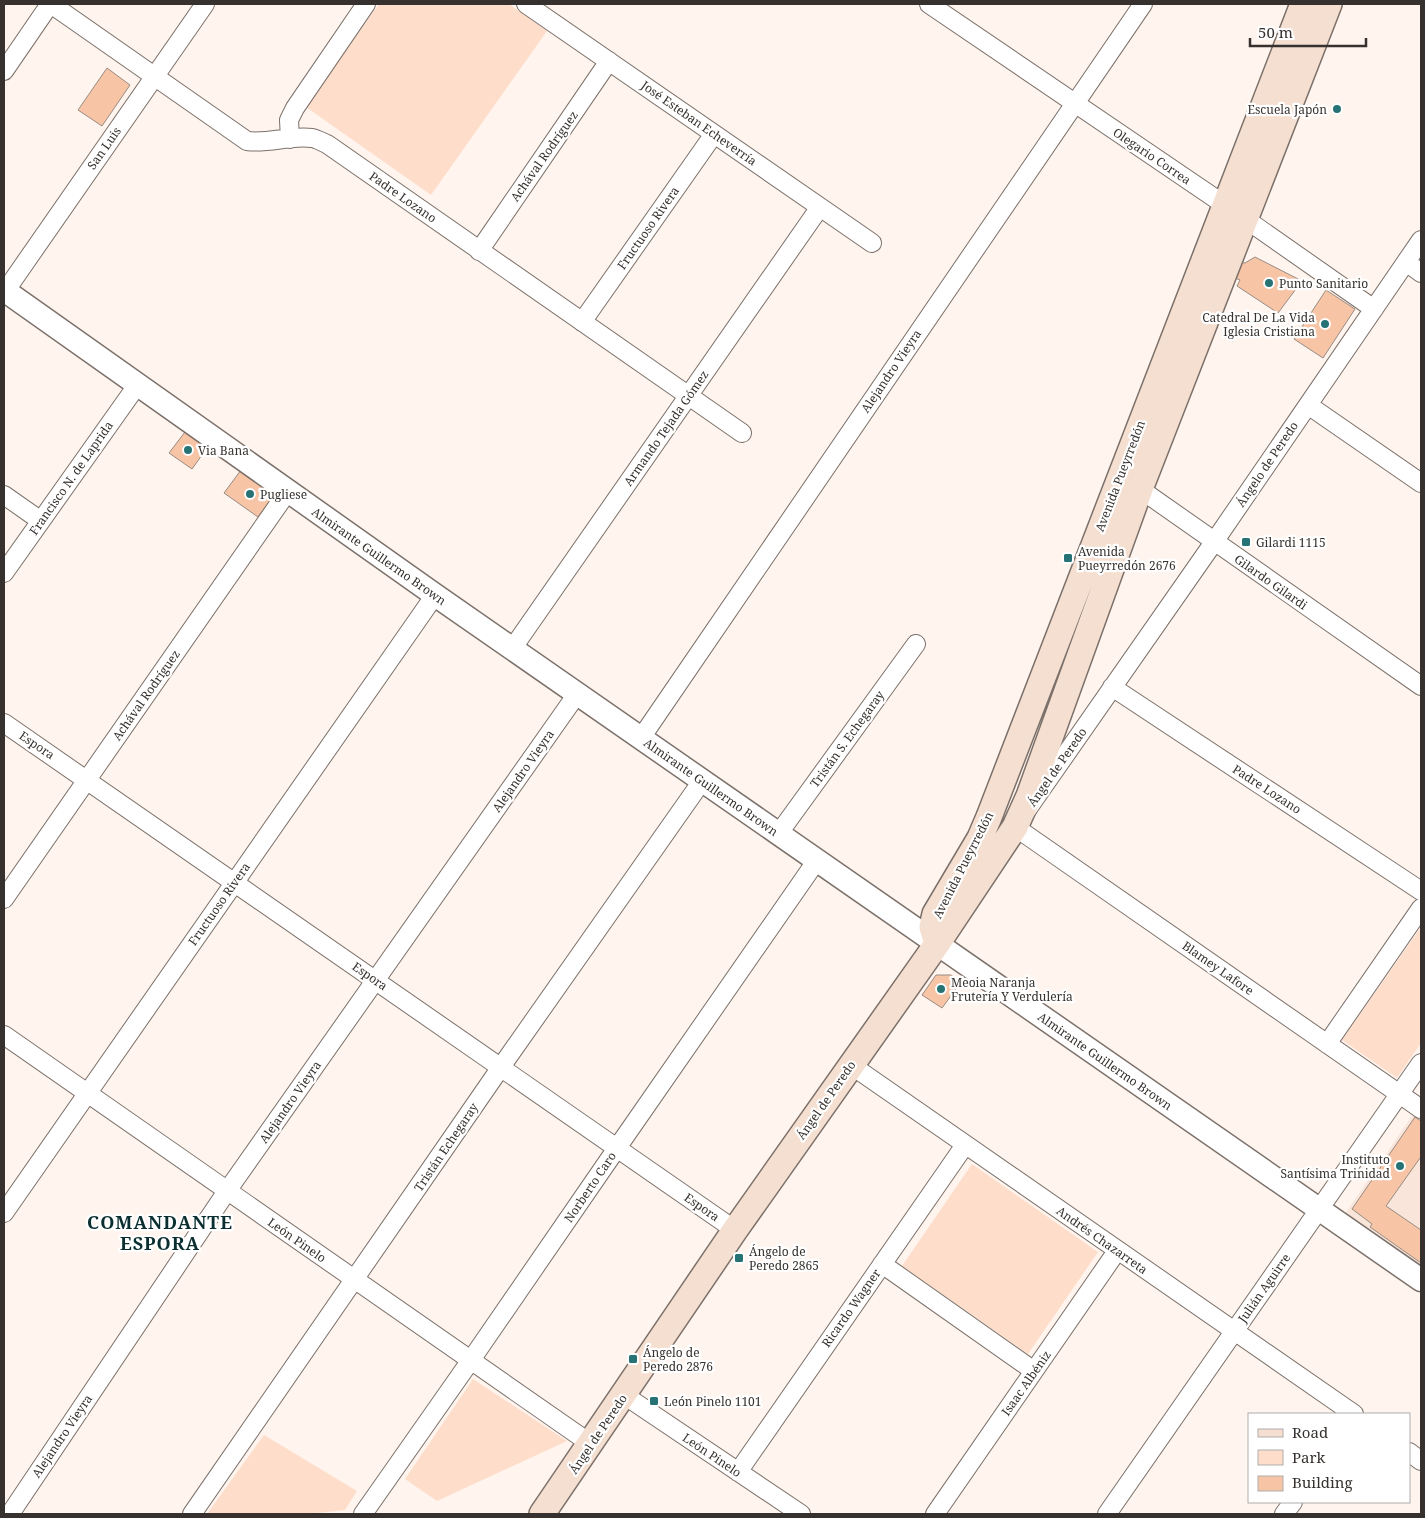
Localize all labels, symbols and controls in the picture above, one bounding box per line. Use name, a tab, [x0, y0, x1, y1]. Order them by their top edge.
scale bar	[1250, 15, 1366, 47]
text: 50 m	[1258, 22, 1293, 42]
street label: José Esteban Echeverría	[637, 76, 760, 169]
place label: Escuela Japón	[1247, 101, 1327, 118]
marker: Escuela Japón	[1331, 103, 1343, 115]
street label: Achával Rodríguez	[506, 107, 582, 205]
street label: San Luis	[83, 123, 125, 173]
street label: Olegario Correa	[1110, 124, 1194, 189]
street label: Padre Lozano	[366, 168, 440, 227]
street label: Fructuoso Rivera	[613, 183, 683, 273]
place label: Punto Sanitario	[1279, 275, 1368, 292]
marker: Punto Sanitario	[1263, 277, 1275, 289]
place label: Catedral De La Vida Iglesia Cristiana	[1202, 309, 1315, 340]
marker: Catedral De La Vida Iglesia Cristiana	[1319, 318, 1331, 330]
street label: Alejandro Vieyra	[857, 326, 925, 416]
street label: Armando Tejada Gómez	[620, 367, 712, 489]
street label: Francisco N. de Laprida	[25, 417, 117, 538]
street label: Avenida Pueyrredón	[1091, 418, 1149, 534]
street label: Ángelo de Peredo	[1232, 418, 1302, 510]
place label: Via Bana	[198, 442, 249, 459]
marker: Via Bana	[182, 444, 194, 456]
place label: Pugliese	[260, 486, 307, 503]
marker: Pugliese	[244, 488, 256, 500]
street label: Almirante Guillermo Brown	[308, 503, 450, 609]
place label: Gilardi 1115	[1256, 534, 1326, 551]
marker: Gilardi 1115	[1240, 536, 1252, 548]
place label: Avenida Pueyrredón 2676	[1078, 543, 1176, 574]
street label: Gilardo Gilardi	[1231, 550, 1311, 614]
marker: Avenida Pueyrredón 2676	[1062, 552, 1074, 564]
street label: Achával Rodríguez	[108, 646, 184, 744]
street label: Tristán S. Echegaray	[806, 687, 888, 791]
street label: Ángel de Peredo	[1023, 724, 1091, 810]
street label: Alejandro Vieyra	[488, 726, 558, 816]
street label: Espora	[16, 727, 58, 763]
street label: Almirante Guillermo Brown	[640, 734, 782, 840]
street label: Padre Lozano	[1229, 760, 1305, 818]
street label: Avenida Pueyrredón	[929, 808, 997, 921]
street label: Fructuoso Rivera	[184, 859, 254, 949]
street label: Blamey Lafore	[1179, 937, 1257, 999]
street label: Espora	[349, 958, 391, 994]
place label: Meoia Naranja Frutería Y Verdulería	[951, 974, 1073, 1005]
marker: Meoia Naranja Frutería Y Verdulería	[935, 983, 947, 995]
street label: Almirante Guillermo Brown	[1034, 1008, 1176, 1114]
street label: Alejandro Vieyra	[255, 1057, 325, 1147]
street label: Ángel de Peredo	[792, 1057, 860, 1143]
street label: Tristán Echegaray	[410, 1099, 482, 1195]
street label: Norberto Caro	[560, 1148, 620, 1226]
place label: Instituto Santísima Trinidad	[1281, 1151, 1391, 1182]
marker: Instituto Santísima Trinidad	[1394, 1160, 1406, 1172]
street label: Espora	[681, 1189, 723, 1225]
street label: Andrés Chazarreta	[1053, 1202, 1151, 1278]
district label: COMANDANTE ESPORA	[87, 1210, 233, 1255]
street label: León Pinelo	[264, 1214, 330, 1266]
place label: Ángelo de Peredo 2865	[749, 1243, 819, 1274]
street label: Julián Aguirre	[1233, 1250, 1294, 1327]
marker: Ángelo de Peredo 2865	[733, 1252, 745, 1264]
street label: Ricardo Wagner	[818, 1265, 885, 1351]
place label: Ángelo de Peredo 2876	[643, 1344, 713, 1375]
street label: Isaac Albéniz	[997, 1347, 1055, 1419]
marker: Ángelo de Peredo 2876	[627, 1353, 639, 1365]
street label: Alejandro Vieyra	[28, 1391, 96, 1481]
street label: Ángel de Peredo	[565, 1391, 631, 1477]
place label: León Pinelo 1101	[664, 1393, 762, 1410]
marker: León Pinelo 1101	[648, 1395, 660, 1407]
legend	[1248, 1413, 1410, 1503]
text: Road	[1292, 1422, 1328, 1442]
street label: León Pinelo	[679, 1429, 745, 1481]
text: Park	[1292, 1447, 1326, 1467]
text: Building	[1292, 1472, 1353, 1492]

